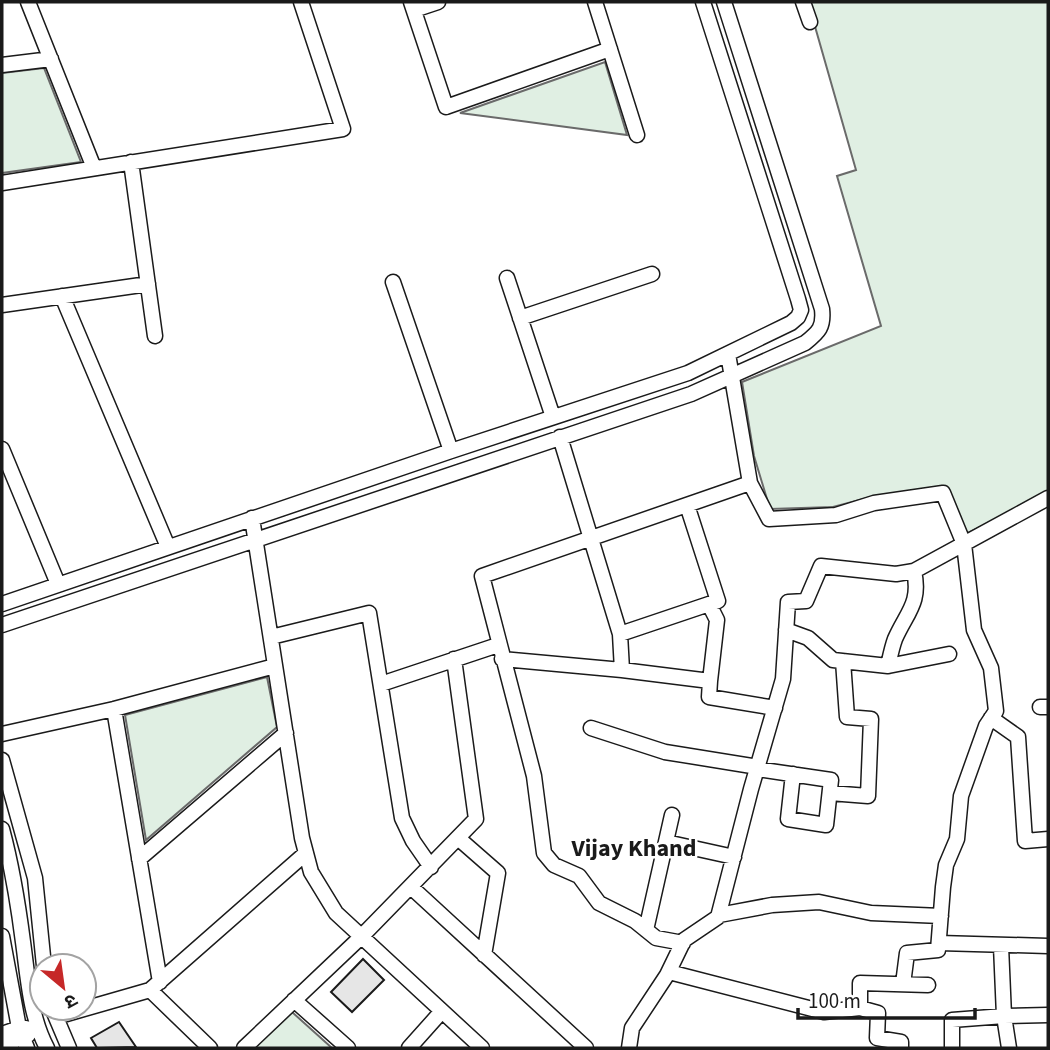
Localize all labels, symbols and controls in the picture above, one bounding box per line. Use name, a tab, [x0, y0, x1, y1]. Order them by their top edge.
district label: Vijay Khand	[570, 831, 697, 866]
north arrow	[28, 952, 98, 1022]
scale bar	[798, 976, 975, 1020]
text: उ	[58, 986, 82, 1015]
text: 100 m	[808, 986, 861, 1016]

